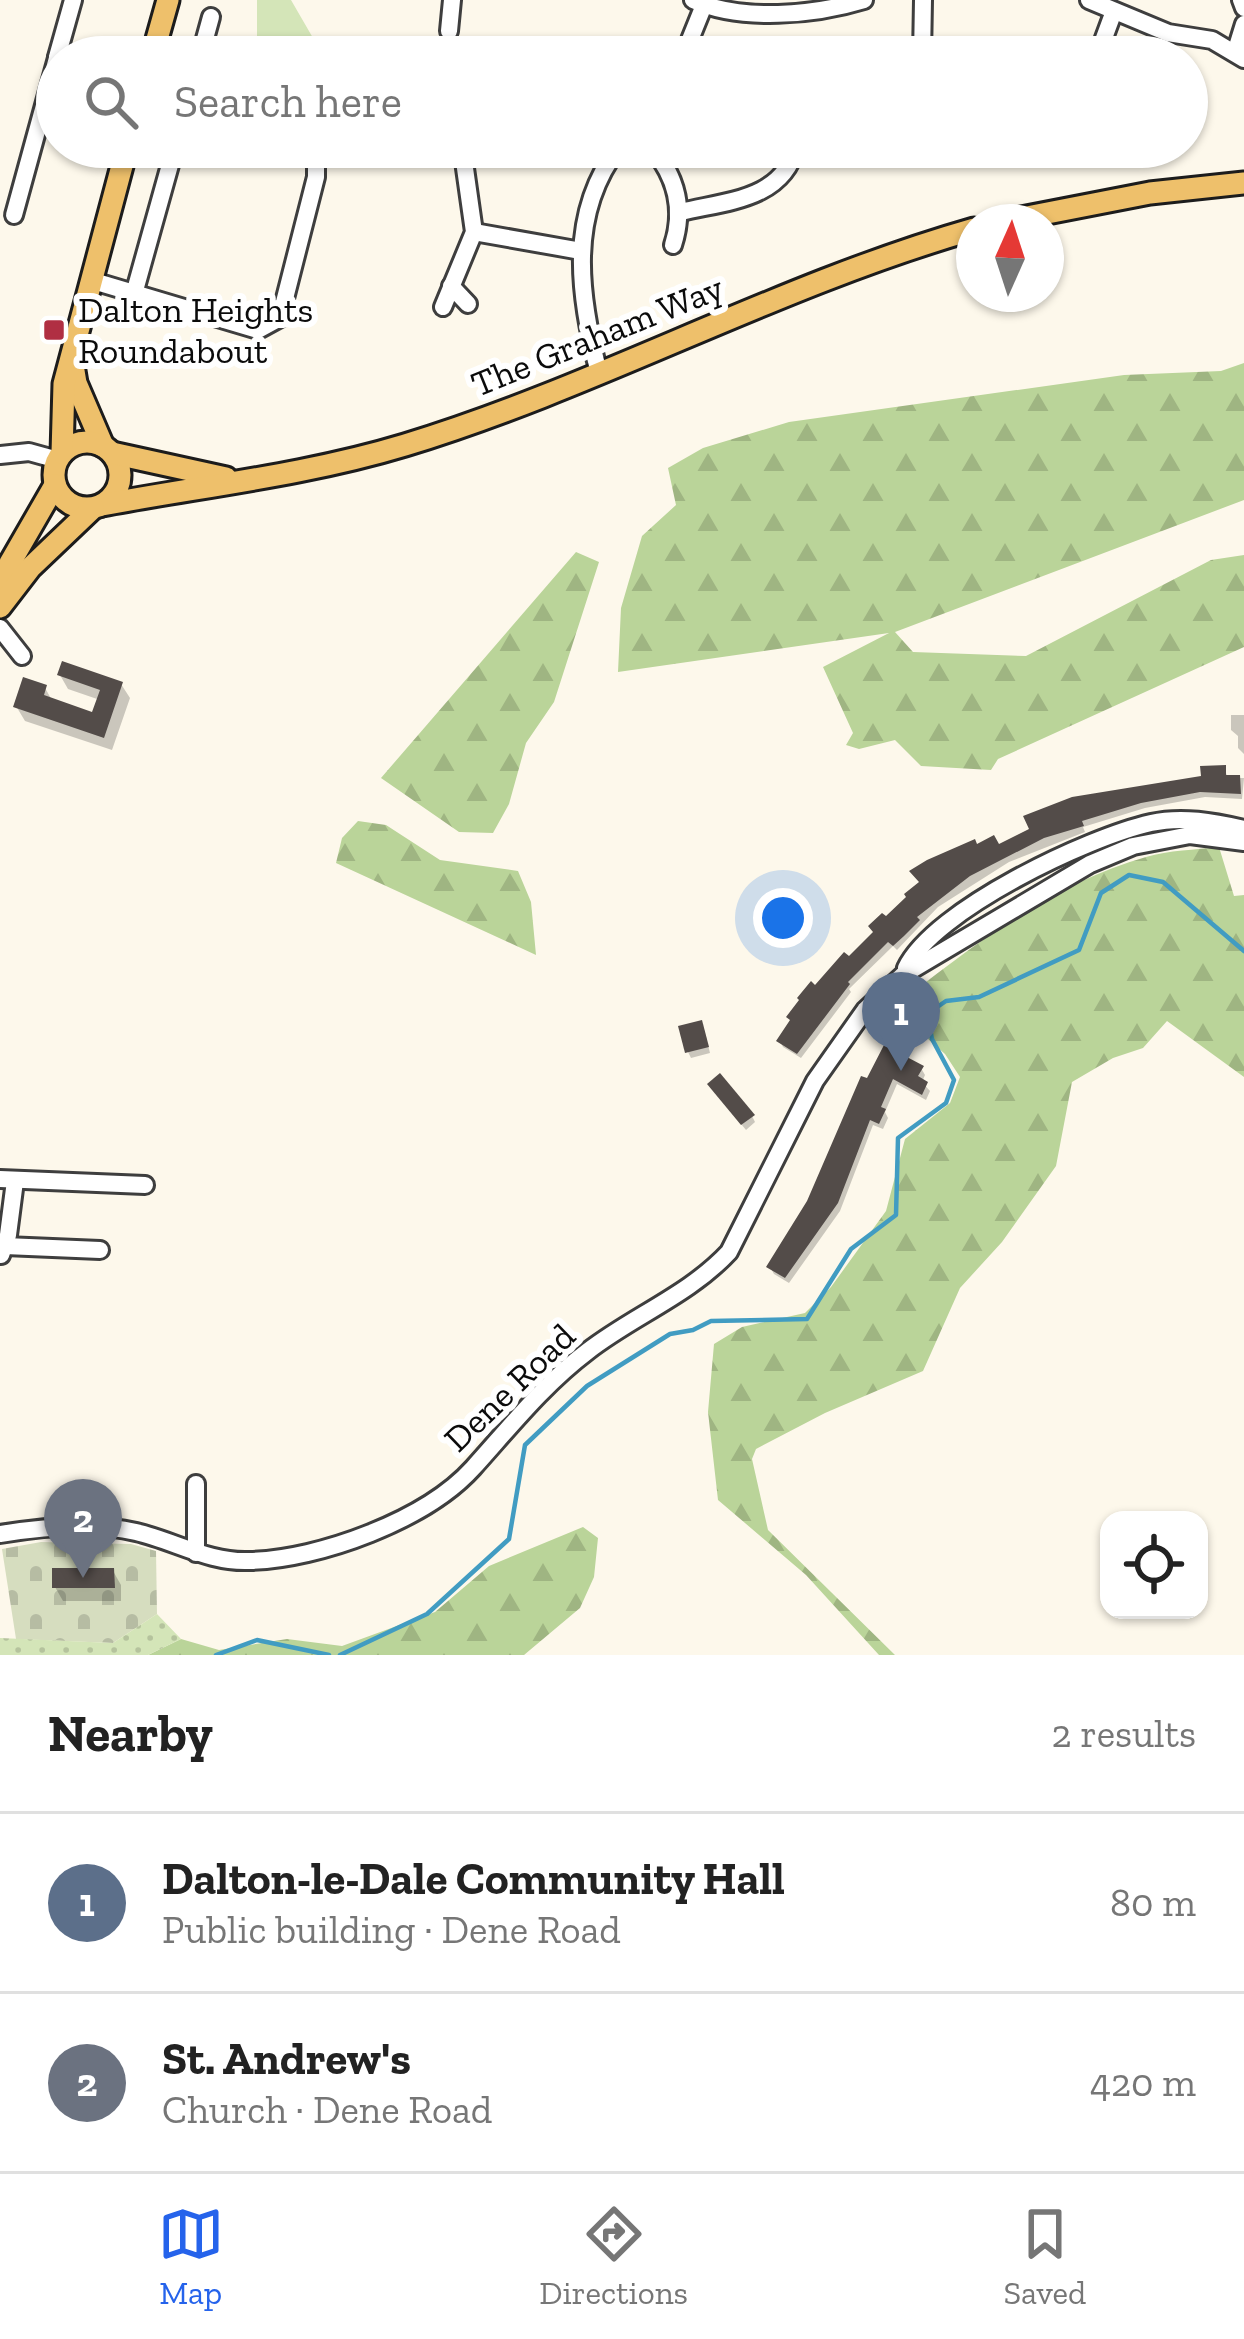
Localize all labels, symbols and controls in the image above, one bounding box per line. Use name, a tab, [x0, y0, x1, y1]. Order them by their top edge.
search box	[36, 36, 1208, 168]
icon: search	[78, 69, 144, 135]
text: Search here	[174, 75, 402, 129]
north arrow	[956, 204, 1064, 312]
street label: The Graham Way	[465, 265, 730, 406]
place label: Dalton Heights Roundabout	[78, 288, 313, 372]
marker: Dalton Heights Roundabout	[41, 317, 67, 343]
your location	[753, 888, 813, 948]
pin: 1	[862, 972, 940, 1071]
street label: Dene Road	[435, 1314, 584, 1460]
pin: 2	[44, 1479, 122, 1578]
map controls	[1100, 1511, 1208, 1619]
button: locate	[1100, 1511, 1208, 1619]
text: Nearby	[48, 1703, 213, 1764]
text: 2 results	[1051, 1710, 1196, 1757]
text: Dalton-le-Dale Community Hall	[162, 1852, 785, 1906]
text: 1	[79, 1879, 95, 1926]
text: 80 m	[1110, 1879, 1196, 1926]
text: Public building · Dene Road	[162, 1906, 621, 1953]
text: St. Andrew's	[162, 2032, 411, 2086]
text: 2	[77, 2059, 97, 2106]
text: 420 m	[1090, 2059, 1196, 2106]
text: Church · Dene Road	[162, 2086, 492, 2133]
tab: Map	[158, 2201, 224, 2312]
tab: Directions	[539, 2201, 688, 2312]
tab: Saved	[1004, 2201, 1086, 2312]

